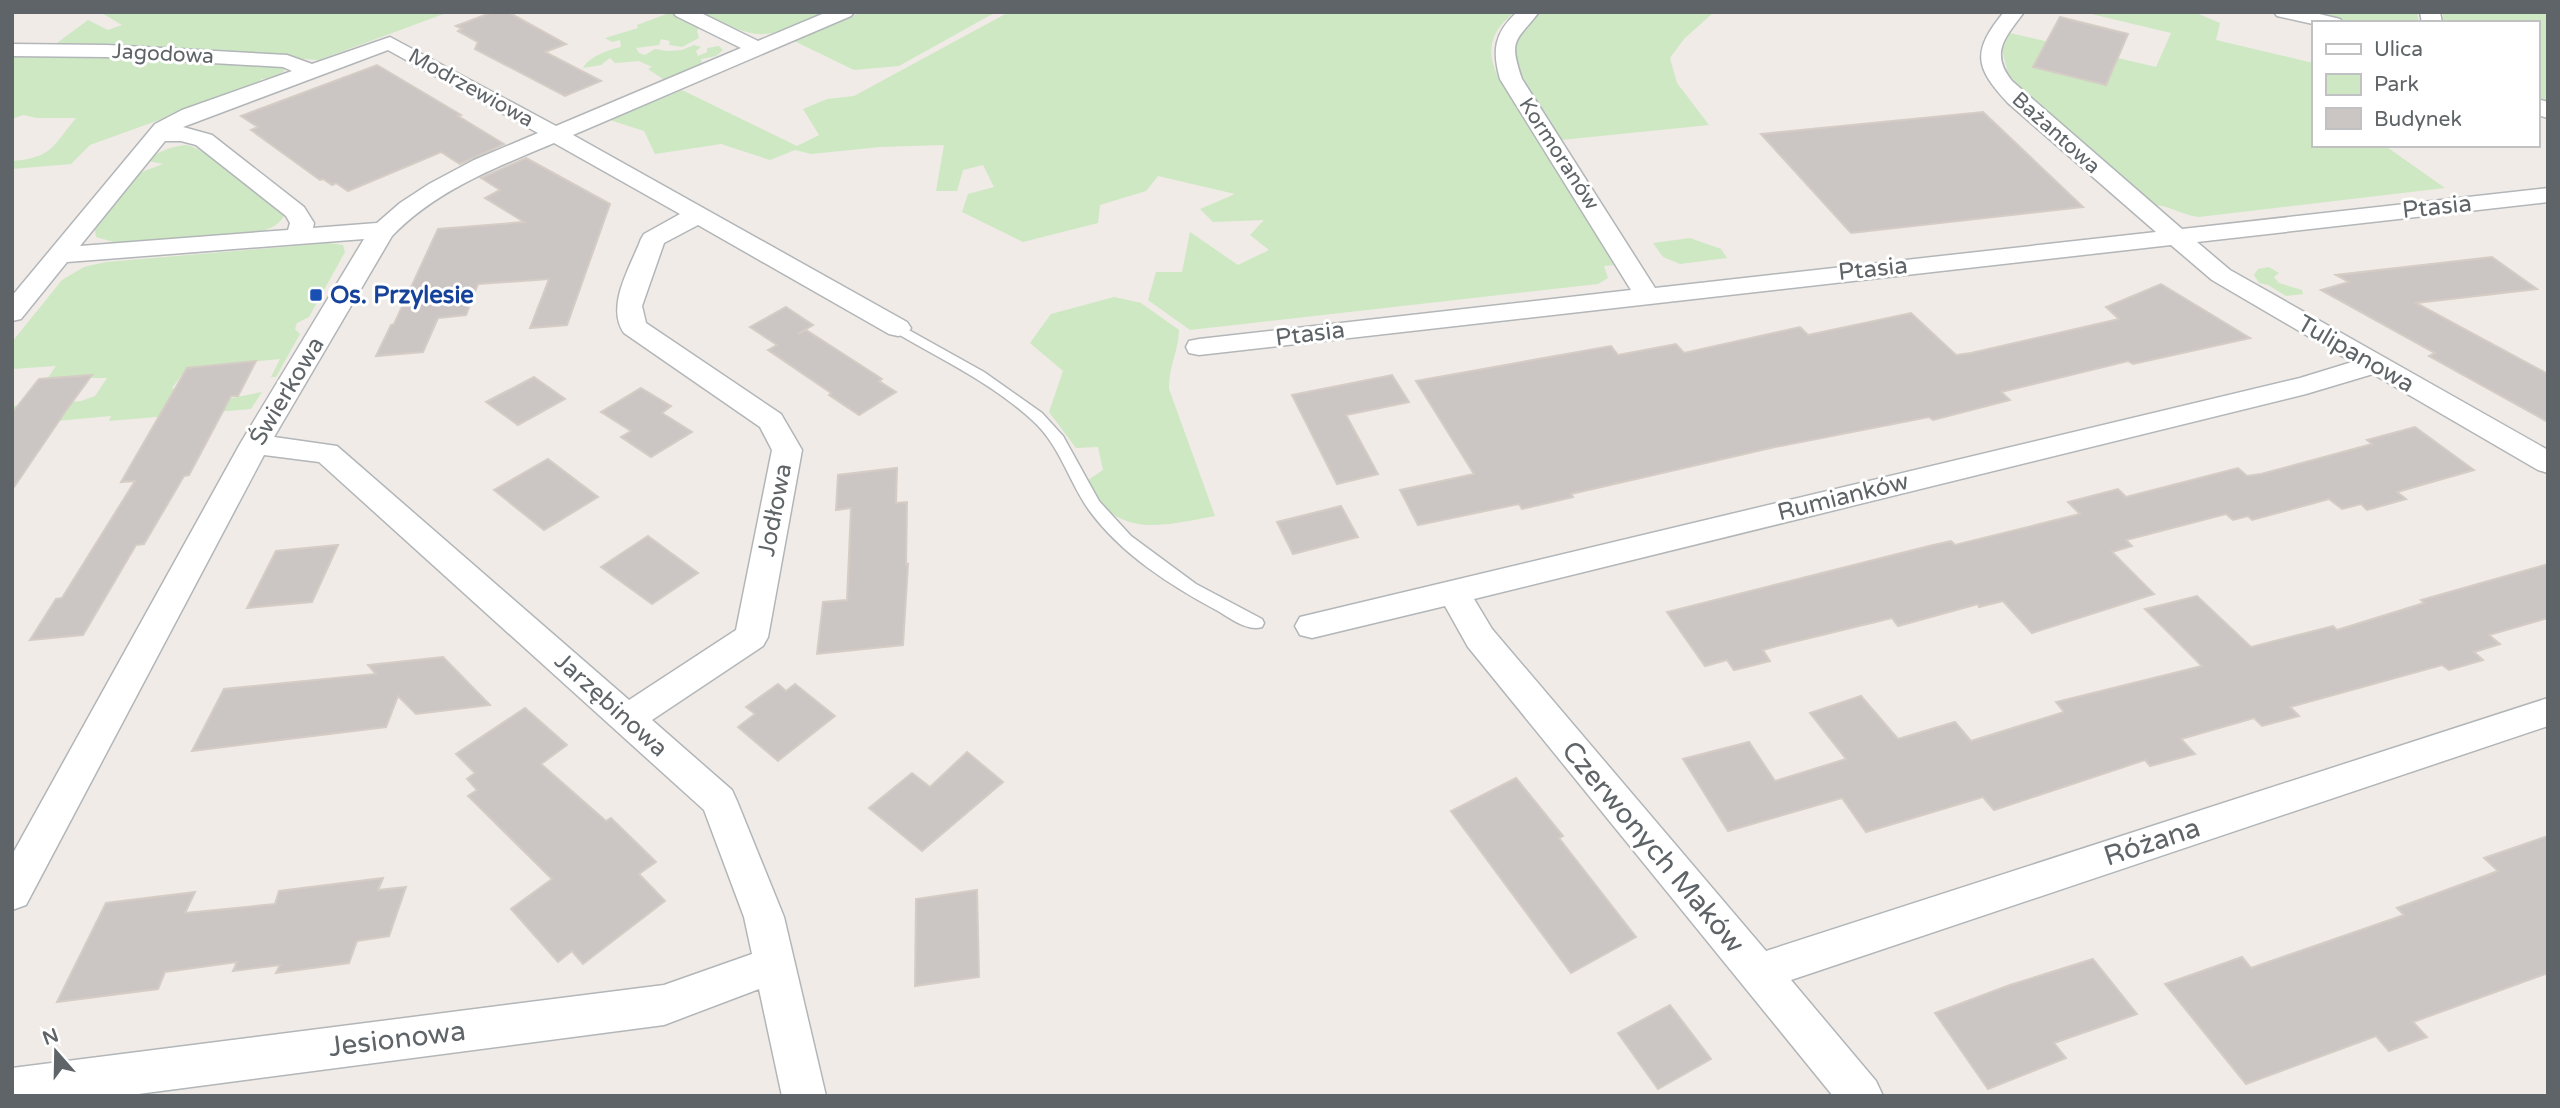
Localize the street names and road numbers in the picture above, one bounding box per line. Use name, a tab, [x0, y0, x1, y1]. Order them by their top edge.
street label: Jagodowa	[112, 39, 214, 69]
street label: Modrzewiowa	[404, 43, 538, 133]
street label: Bażantowa	[2007, 87, 2105, 179]
street label: Kormoranów	[1513, 93, 1605, 215]
street label: Ptasia	[2401, 189, 2473, 225]
street label: Ptasia	[1837, 251, 1909, 287]
street label: Tulipanowa	[2293, 309, 2419, 399]
street label: Ptasia	[1274, 315, 1346, 353]
street label: Świerkowa	[242, 331, 331, 451]
street label: Jodłowa	[752, 461, 798, 559]
street label: Rumianków	[1774, 467, 1912, 527]
street label: Jarzębinowa	[549, 647, 673, 763]
street label: Czerwonych Maków	[1554, 734, 1752, 960]
street label: Różana	[2099, 810, 2205, 874]
street label: Jesionowa	[326, 1014, 468, 1064]

